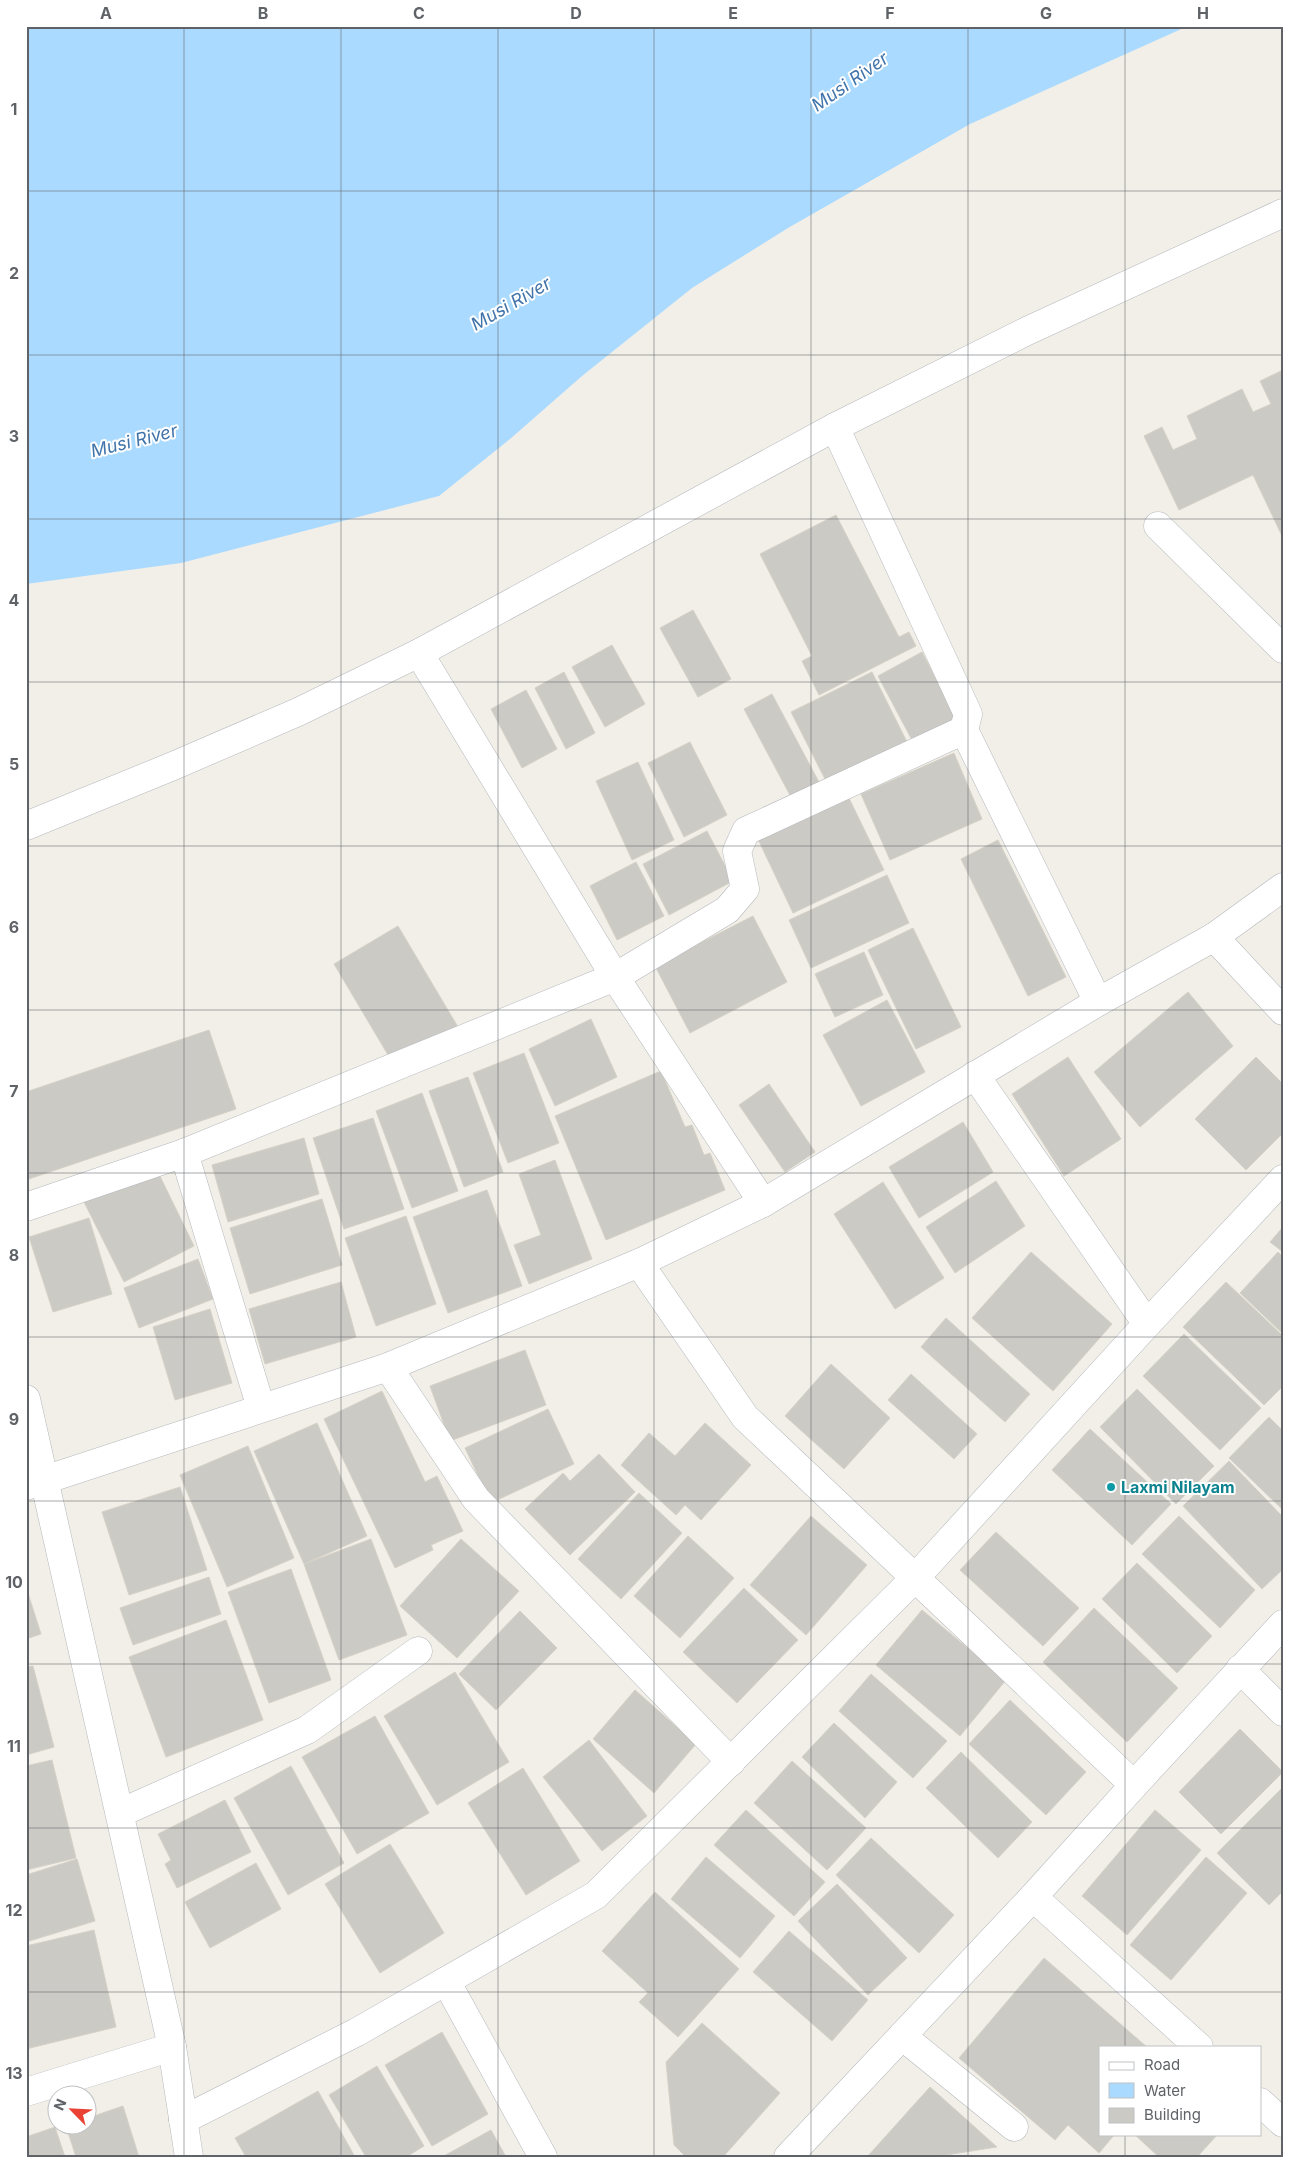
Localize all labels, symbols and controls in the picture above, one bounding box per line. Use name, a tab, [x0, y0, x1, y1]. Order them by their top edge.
text: A	[100, 3, 112, 23]
text: B	[258, 3, 268, 23]
text: C	[413, 3, 425, 23]
text: D	[570, 3, 582, 23]
text: E	[728, 3, 738, 23]
text: F	[885, 3, 895, 23]
text: G	[1040, 3, 1052, 23]
text: H	[1197, 3, 1209, 23]
water label: Musi River	[807, 47, 893, 116]
text: 1	[11, 99, 17, 119]
text: 2	[9, 263, 19, 283]
water label: Musi River	[467, 272, 555, 335]
water label: Musi River	[88, 419, 181, 461]
text: 3	[9, 426, 19, 446]
text: 4	[9, 590, 20, 610]
text: 5	[9, 754, 19, 774]
text: 6	[9, 917, 19, 937]
text: 7	[9, 1081, 19, 1101]
text: 8	[9, 1245, 19, 1265]
text: 9	[9, 1409, 19, 1429]
place label: Laxmi Nilayam	[1121, 1477, 1235, 1497]
marker: Laxmi Nilayam	[1105, 1481, 1117, 1493]
text: 10	[5, 1572, 23, 1592]
text: 11	[7, 1736, 21, 1756]
text: 12	[6, 1900, 22, 1920]
legend	[1099, 2046, 1262, 2136]
text: Road	[1144, 2055, 1180, 2074]
text: 13	[5, 2063, 23, 2083]
text: Water	[1144, 2081, 1186, 2100]
north arrow	[48, 2086, 98, 2136]
text: N	[50, 2096, 70, 2113]
text: Building	[1144, 2105, 1201, 2124]

